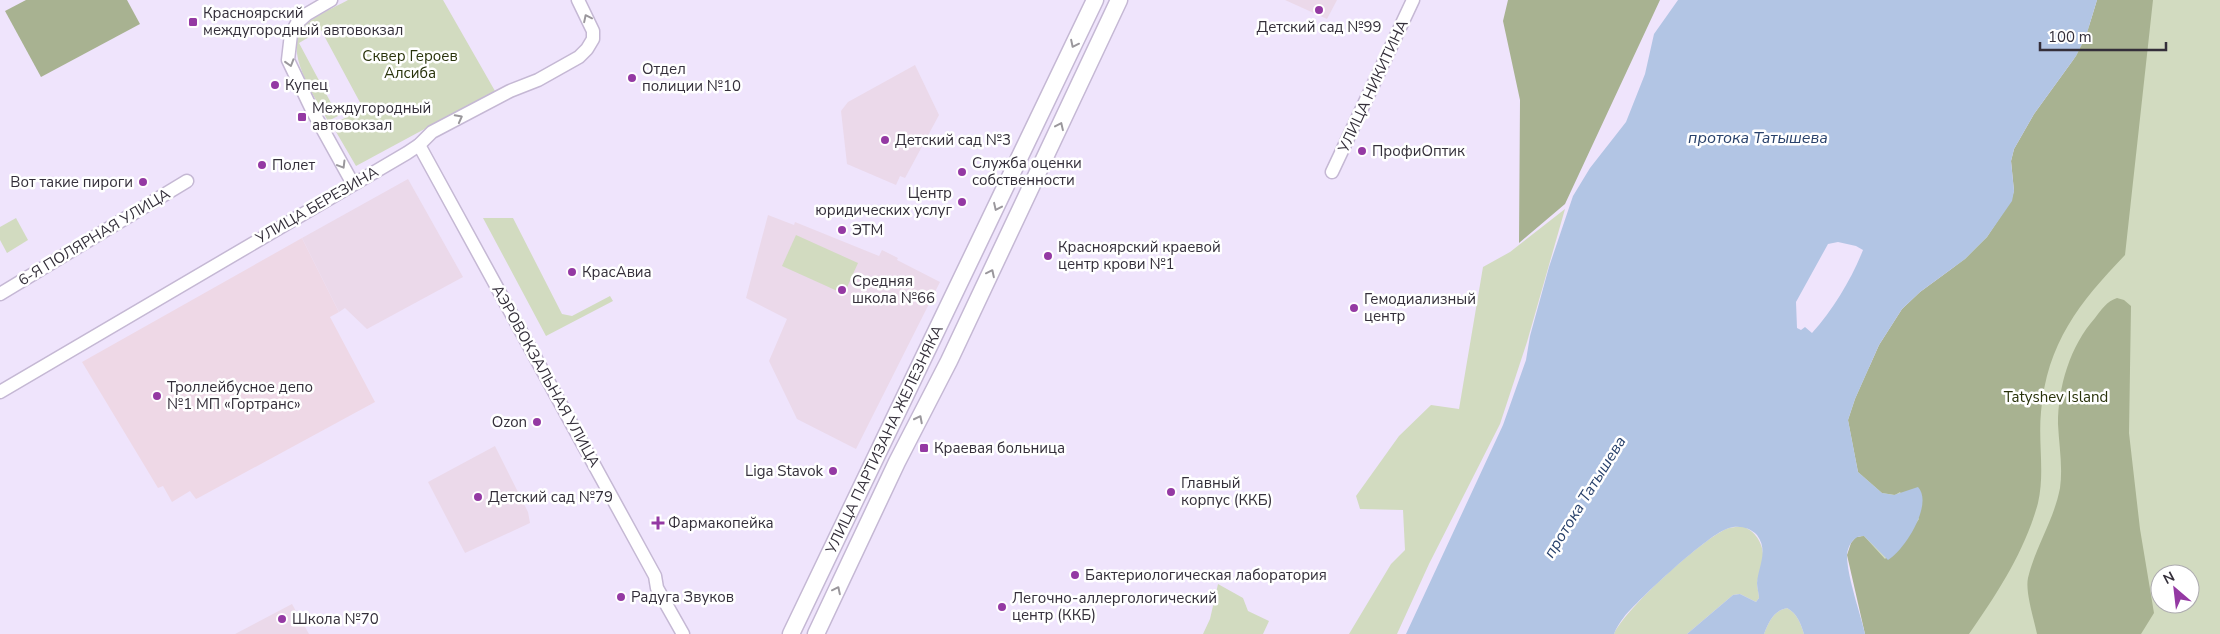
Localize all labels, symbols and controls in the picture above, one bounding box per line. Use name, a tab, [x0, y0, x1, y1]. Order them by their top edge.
place label: Красноярский междугородный автовокзал	[203, 3, 403, 40]
marker: Детский сад №99	[1313, 4, 1325, 16]
one-way arrow	[583, 14, 593, 23]
marker: Красноярский междугородный автовокзал	[187, 16, 199, 28]
street label: УЛИЦА НИКИТИНА	[1333, 16, 1413, 156]
place label: Детский сад №99	[1257, 17, 1381, 37]
scale bar	[2040, 20, 2166, 52]
text: 100 m	[2048, 27, 2092, 47]
one-way arrow	[1070, 39, 1080, 48]
park label: Сквер Героев Алсиба	[362, 46, 458, 83]
one-way arrow	[285, 58, 295, 67]
place label: Отдел полиции №10	[642, 59, 741, 96]
marker: Отдел полиции №10	[626, 72, 638, 84]
place label: Купец	[285, 75, 328, 95]
marker: Купец	[269, 79, 281, 91]
place label: Междугородный автовокзал	[312, 98, 431, 135]
marker: Междугородный автовокзал	[296, 111, 308, 123]
one-way arrow	[453, 114, 462, 124]
one-way arrow	[1053, 122, 1064, 131]
water label: протока Татышева	[1688, 127, 1828, 149]
place label: Детский сад №3	[895, 130, 1011, 150]
marker: Детский сад №3	[879, 134, 891, 146]
place label: ПрофиОптик	[1372, 141, 1465, 161]
marker: ПрофиОптик	[1356, 145, 1368, 157]
place label: Служба оценки собственности	[972, 153, 1082, 190]
place label: Полет	[272, 155, 315, 175]
marker: Полет	[256, 159, 268, 171]
one-way arrow	[335, 160, 345, 169]
street label: УЛИЦА БЕРЕЗИНА	[251, 162, 382, 249]
marker: Служба оценки собственности	[956, 166, 968, 178]
place label: Вот такие пироги	[10, 172, 133, 192]
marker: Вот такие пироги	[137, 176, 149, 188]
place label: Центр юридических услуг	[815, 183, 952, 220]
street label: 6-Я ПОЛЯРНАЯ УЛИЦА	[14, 184, 174, 290]
marker: Центр юридических услуг	[956, 196, 968, 208]
one-way arrow	[993, 202, 1003, 211]
place label: ЭТМ	[852, 220, 883, 240]
marker: ЭТМ	[836, 224, 848, 236]
place label: Красноярский краевой центр крови №1	[1058, 237, 1221, 274]
marker: Красноярский краевой центр крови №1	[1042, 250, 1054, 262]
place label: КрасАвиа	[582, 262, 652, 282]
marker: КрасАвиа	[566, 266, 578, 278]
one-way arrow	[984, 269, 995, 278]
place label: Средняя школа №66	[852, 271, 935, 308]
street label: АЭРОВОКЗАЛЬНАЯ УЛИЦА	[487, 281, 605, 471]
marker: Средняя школа №66	[836, 284, 848, 296]
place label: Гемодиализный центр	[1364, 289, 1476, 326]
marker: Гемодиализный центр	[1348, 302, 1360, 314]
street label: УЛИЦА ПАРТИЗАНА ЖЕЛЕЗНЯКА	[821, 322, 948, 558]
place label: Троллейбусное депо №1 МП «Гортранс»	[167, 377, 313, 414]
park label: Tatyshev Island	[2004, 387, 2108, 407]
marker: Троллейбусное депо №1 МП «Гортранс»	[151, 390, 163, 402]
place label: Ozon	[492, 412, 527, 432]
one-way arrow	[913, 415, 923, 424]
marker: Ozon	[531, 416, 543, 428]
water label: протока Татышева	[1539, 432, 1631, 562]
place label: Краевая больница	[934, 438, 1065, 458]
marker: Краевая больница	[918, 442, 930, 454]
place label: Liga Stavok	[745, 461, 823, 481]
marker: Liga Stavok	[827, 465, 839, 477]
place label: Главный корпус (ККБ)	[1181, 473, 1272, 510]
marker: Главный корпус (ККБ)	[1165, 486, 1177, 498]
place label: Детский сад №79	[488, 487, 613, 507]
marker: Детский сад №79	[472, 491, 484, 503]
place label: Фармакопейка	[668, 513, 774, 533]
marker: Фармакопейка	[652, 517, 664, 529]
north arrow	[2150, 564, 2200, 614]
place label: Бактериологическая лаборатория	[1085, 565, 1327, 585]
text: N	[2160, 567, 2178, 589]
marker: Бактериологическая лаборатория	[1069, 569, 1081, 581]
one-way arrow	[830, 586, 841, 595]
place label: Радуга Звуков	[631, 587, 734, 607]
place label: Легочно-аллергологический центр (ККБ)	[1012, 588, 1217, 625]
marker: Радуга Звуков	[615, 591, 627, 603]
marker: Легочно-аллергологический центр (ККБ)	[996, 601, 1008, 613]
place label: Школа №70	[292, 609, 379, 629]
marker: Школа №70	[276, 613, 288, 625]

